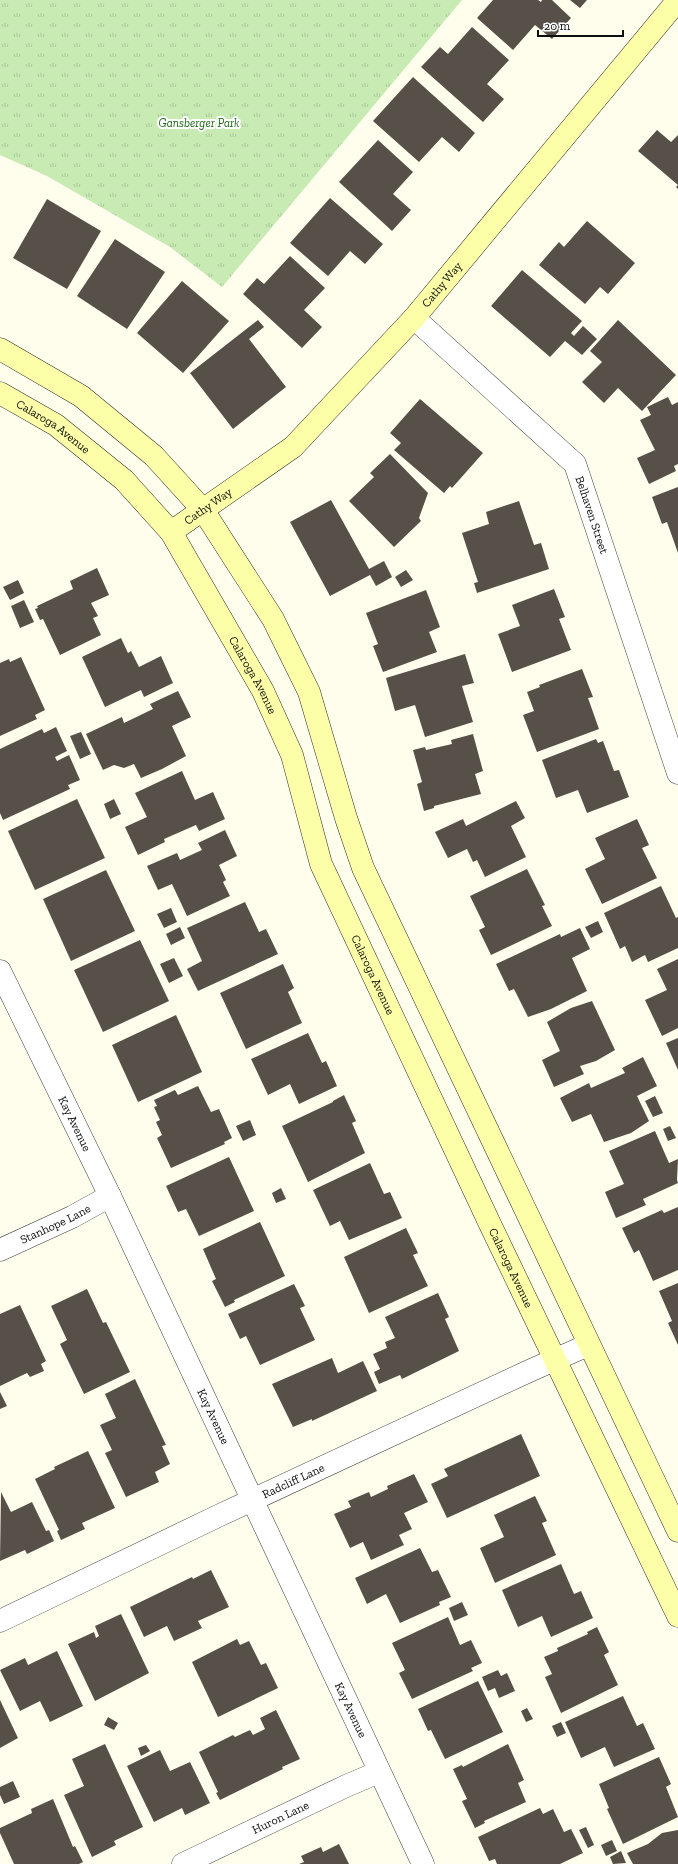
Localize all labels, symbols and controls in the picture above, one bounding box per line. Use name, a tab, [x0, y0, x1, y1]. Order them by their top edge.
scale bar	[538, 12, 623, 38]
text: 20 m	[544, 19, 571, 33]
park label: Gansberger Park	[159, 116, 240, 130]
street label: Cathy Way	[419, 258, 465, 310]
street label: Calaroga Avenue	[14, 397, 93, 457]
street label: Belhaven Street	[572, 474, 612, 556]
street label: Cathy Way	[181, 484, 235, 528]
street label: Calaroga Avenue	[226, 634, 280, 717]
street label: Calaroga Avenue	[348, 932, 398, 1017]
street label: Kay Avenue	[55, 1094, 94, 1154]
street label: Stanhope Lane	[18, 1201, 93, 1247]
street label: Calaroga Avenue	[486, 1226, 536, 1310]
street label: Kay Avenue	[194, 1387, 232, 1447]
street label: Radcliff Lane	[260, 1460, 327, 1501]
street label: Kay Avenue	[332, 1680, 370, 1740]
street label: Huron Lane	[250, 1798, 311, 1837]

